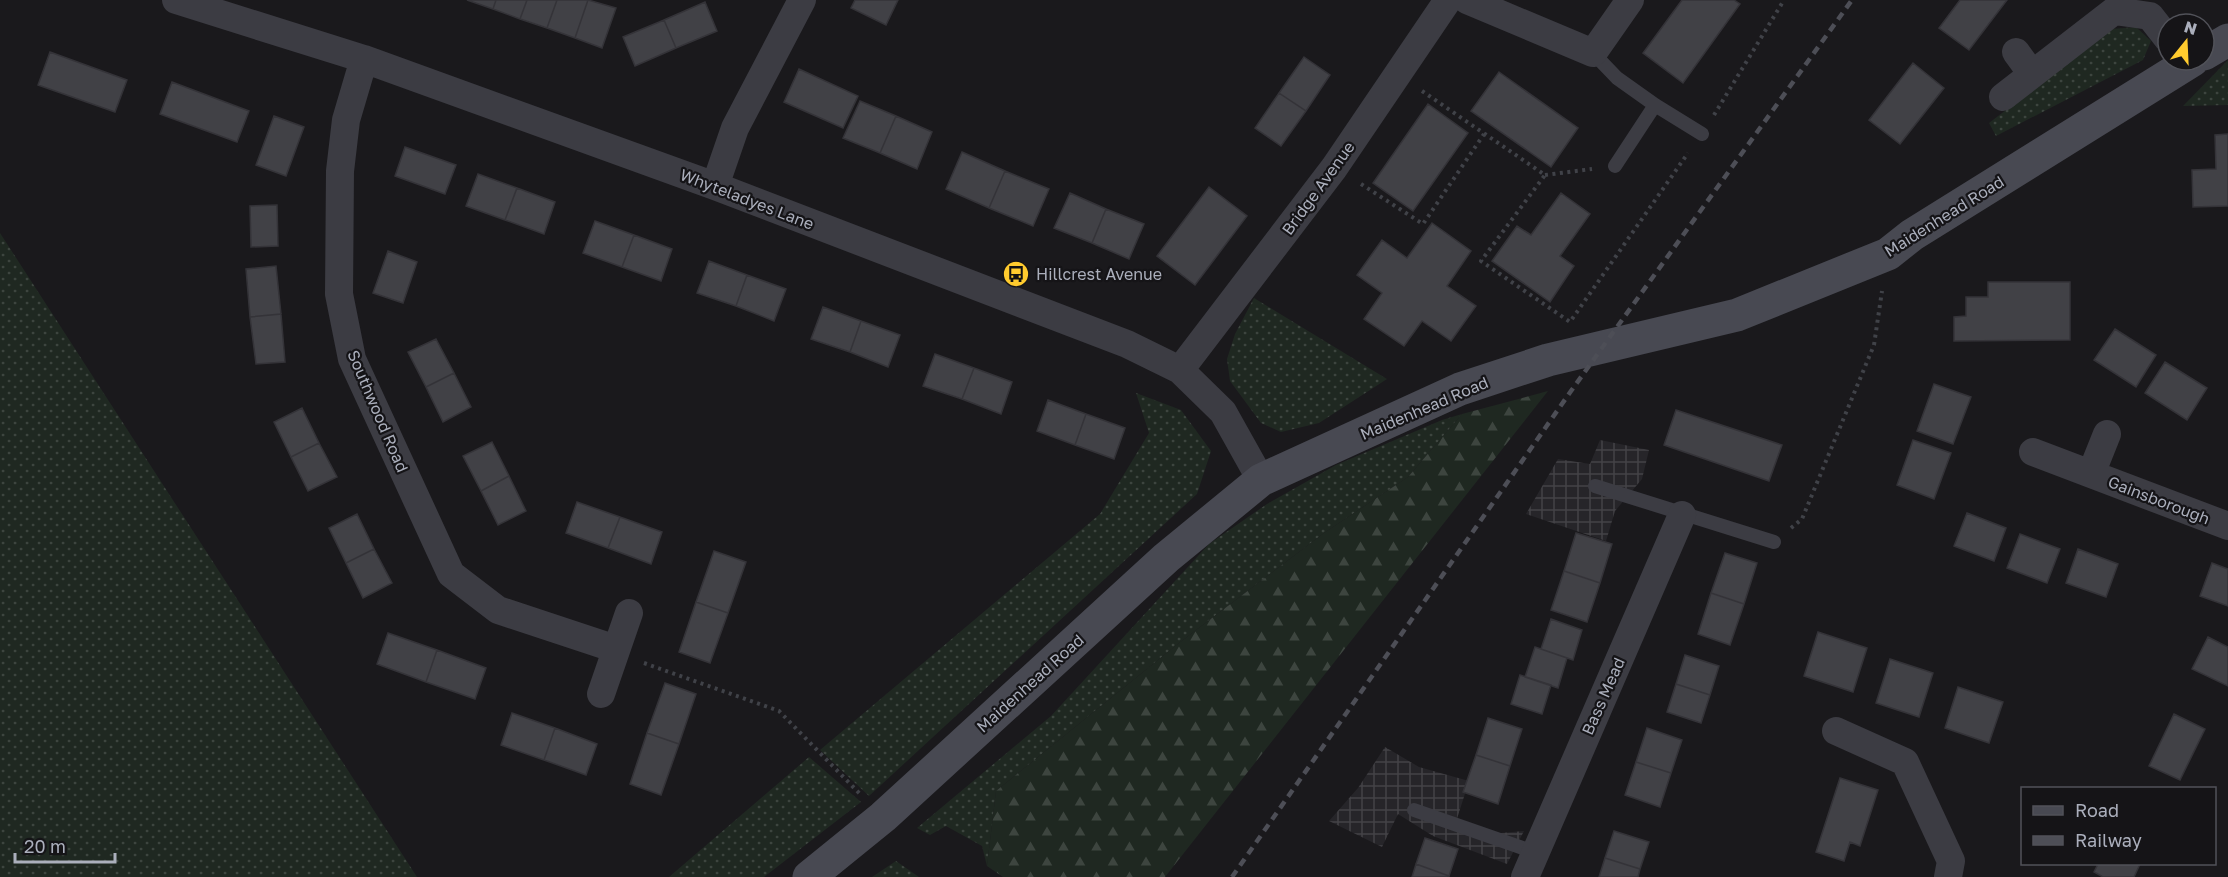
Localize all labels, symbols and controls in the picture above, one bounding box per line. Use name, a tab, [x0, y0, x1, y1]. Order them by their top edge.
north arrow	[2156, 12, 2216, 72]
text: N	[2182, 16, 2200, 39]
street label: Bridge Avenue	[1277, 137, 1359, 239]
street label: Whyteladyes Lane	[677, 164, 817, 234]
street label: Maidenhead Road	[1881, 171, 2007, 261]
bus stop icon: Hillcrest Avenue	[1001, 259, 1031, 289]
place label: Hillcrest Avenue	[1036, 264, 1162, 284]
street label: Southwood Road	[343, 347, 413, 475]
street label: Maidenhead Road	[1357, 372, 1491, 444]
street label: Gainsborough	[2105, 471, 2213, 529]
street label: Maidenhead Road	[972, 630, 1088, 736]
street label: Bass Mead	[1577, 654, 1629, 738]
legend	[2021, 787, 2216, 865]
text: Road	[2075, 799, 2119, 821]
scale bar	[15, 826, 116, 864]
text: Railway	[2075, 829, 2142, 851]
text: 20 m	[24, 835, 66, 857]

